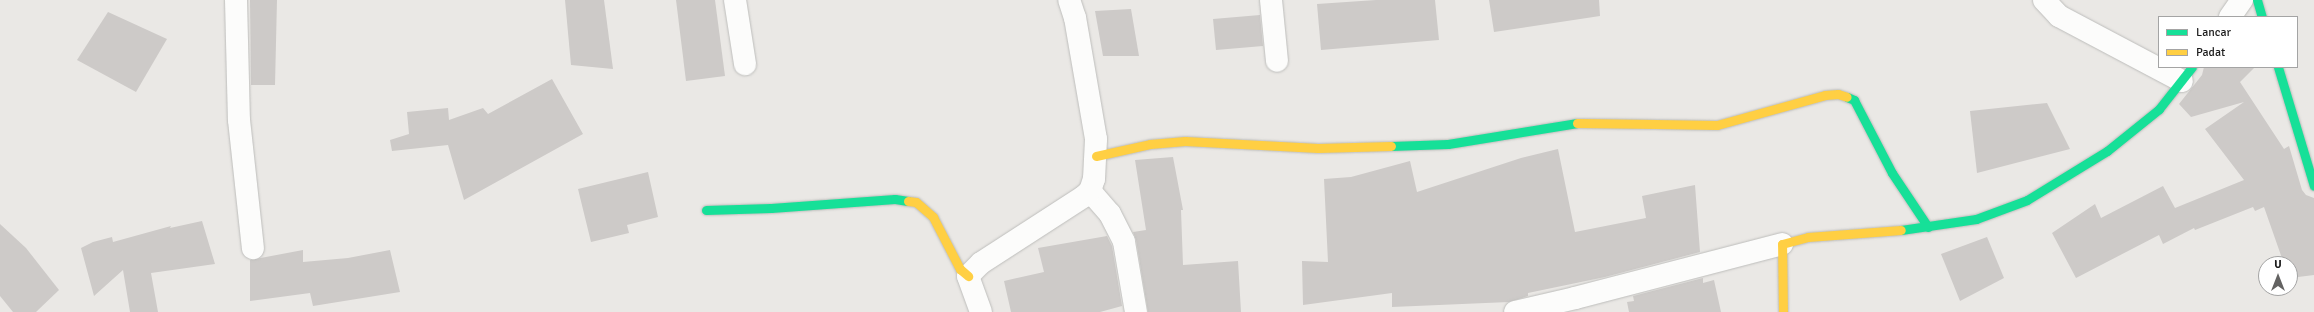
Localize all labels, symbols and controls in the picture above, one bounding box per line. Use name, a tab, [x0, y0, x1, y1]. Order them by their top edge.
legend	[2158, 16, 2298, 68]
text: Lancar	[2196, 25, 2231, 40]
text: Padat	[2196, 45, 2225, 60]
north arrow	[2258, 256, 2298, 296]
text: U	[2274, 258, 2282, 271]

